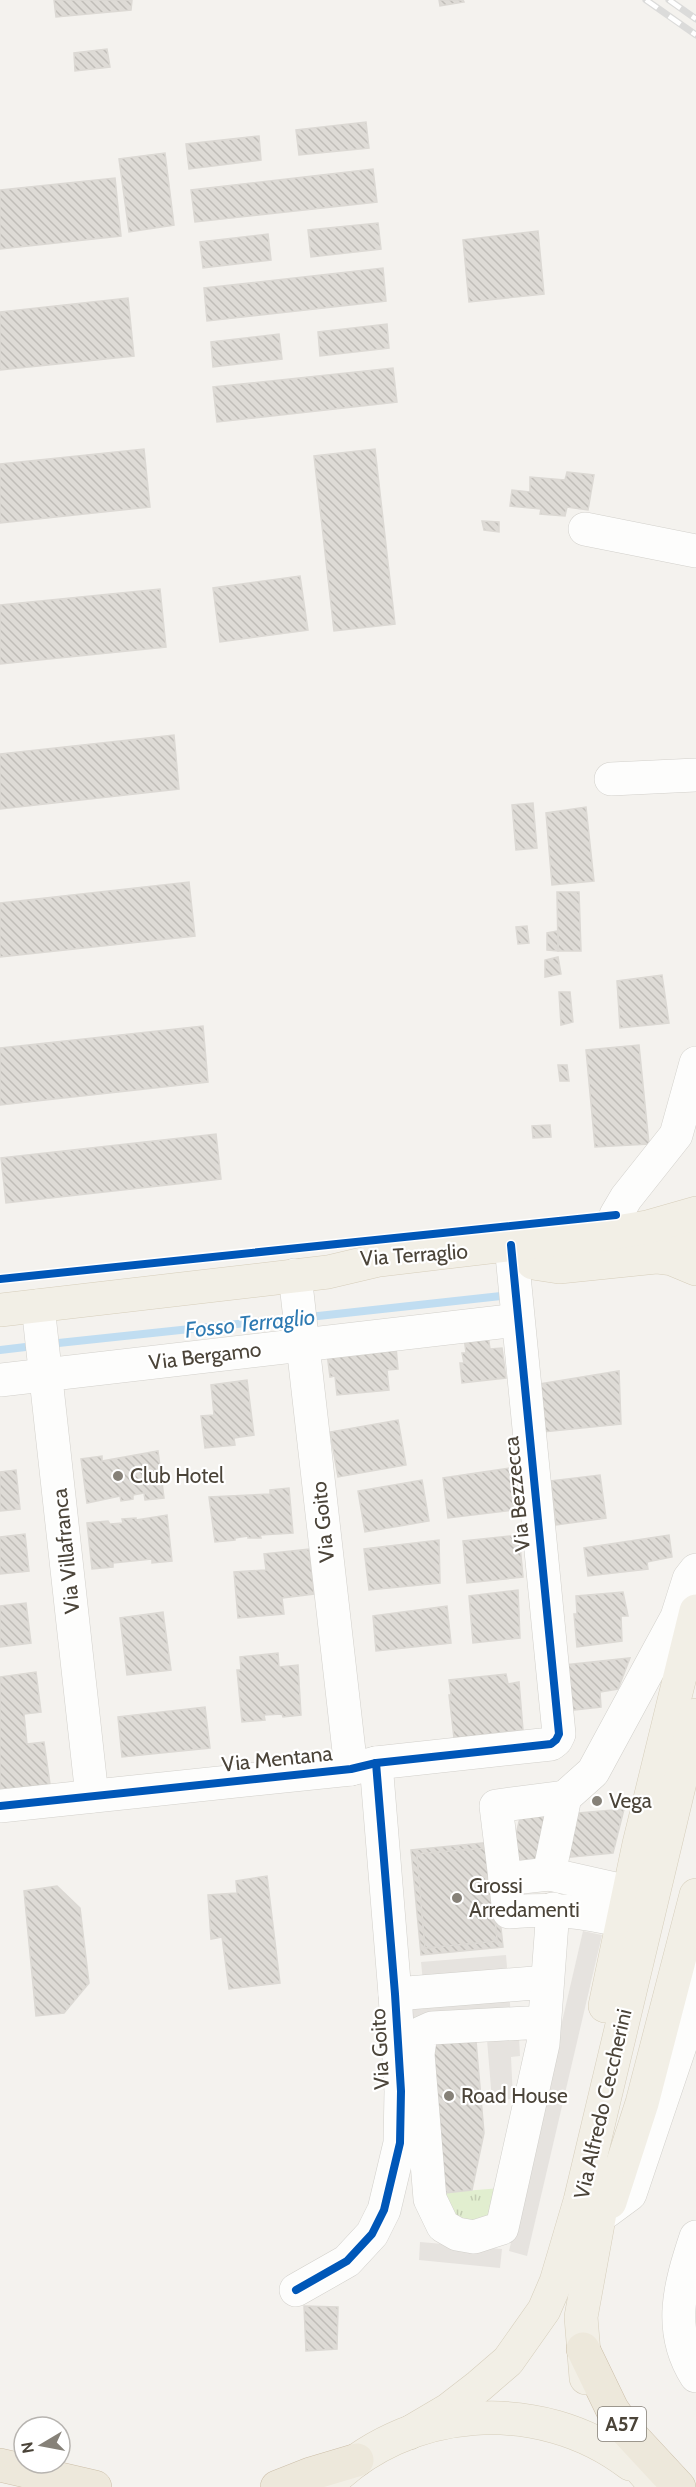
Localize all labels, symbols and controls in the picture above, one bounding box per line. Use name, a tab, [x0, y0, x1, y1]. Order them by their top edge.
street label: Via Terraglio	[359, 1238, 469, 1271]
water label: Fosso Terraglio	[184, 1303, 316, 1344]
street label: Via Bergamo	[147, 1336, 263, 1375]
street label: Via Bezzecca	[498, 1435, 535, 1553]
place label: Club Hotel	[130, 1463, 224, 1488]
marker: Club Hotel	[111, 1469, 125, 1483]
street label: Via Goito	[306, 1480, 339, 1564]
street label: Via Villafranca	[46, 1487, 85, 1615]
street label: Via Mentana	[220, 1740, 333, 1777]
place label: Vega	[609, 1788, 652, 1813]
marker: Vega	[590, 1794, 604, 1808]
place label: Grossi Arredamenti	[469, 1873, 580, 1922]
marker: Grossi Arredamenti	[450, 1891, 464, 1905]
street label: Via Alfredo Ceccherini	[568, 2006, 637, 2201]
street label: Via Goito	[365, 2008, 394, 2090]
place label: Road House	[461, 2083, 568, 2108]
marker: Road House	[442, 2089, 456, 2103]
road number: A57	[598, 2407, 646, 2441]
north arrow	[12, 2415, 72, 2475]
text: N	[17, 2440, 38, 2455]

